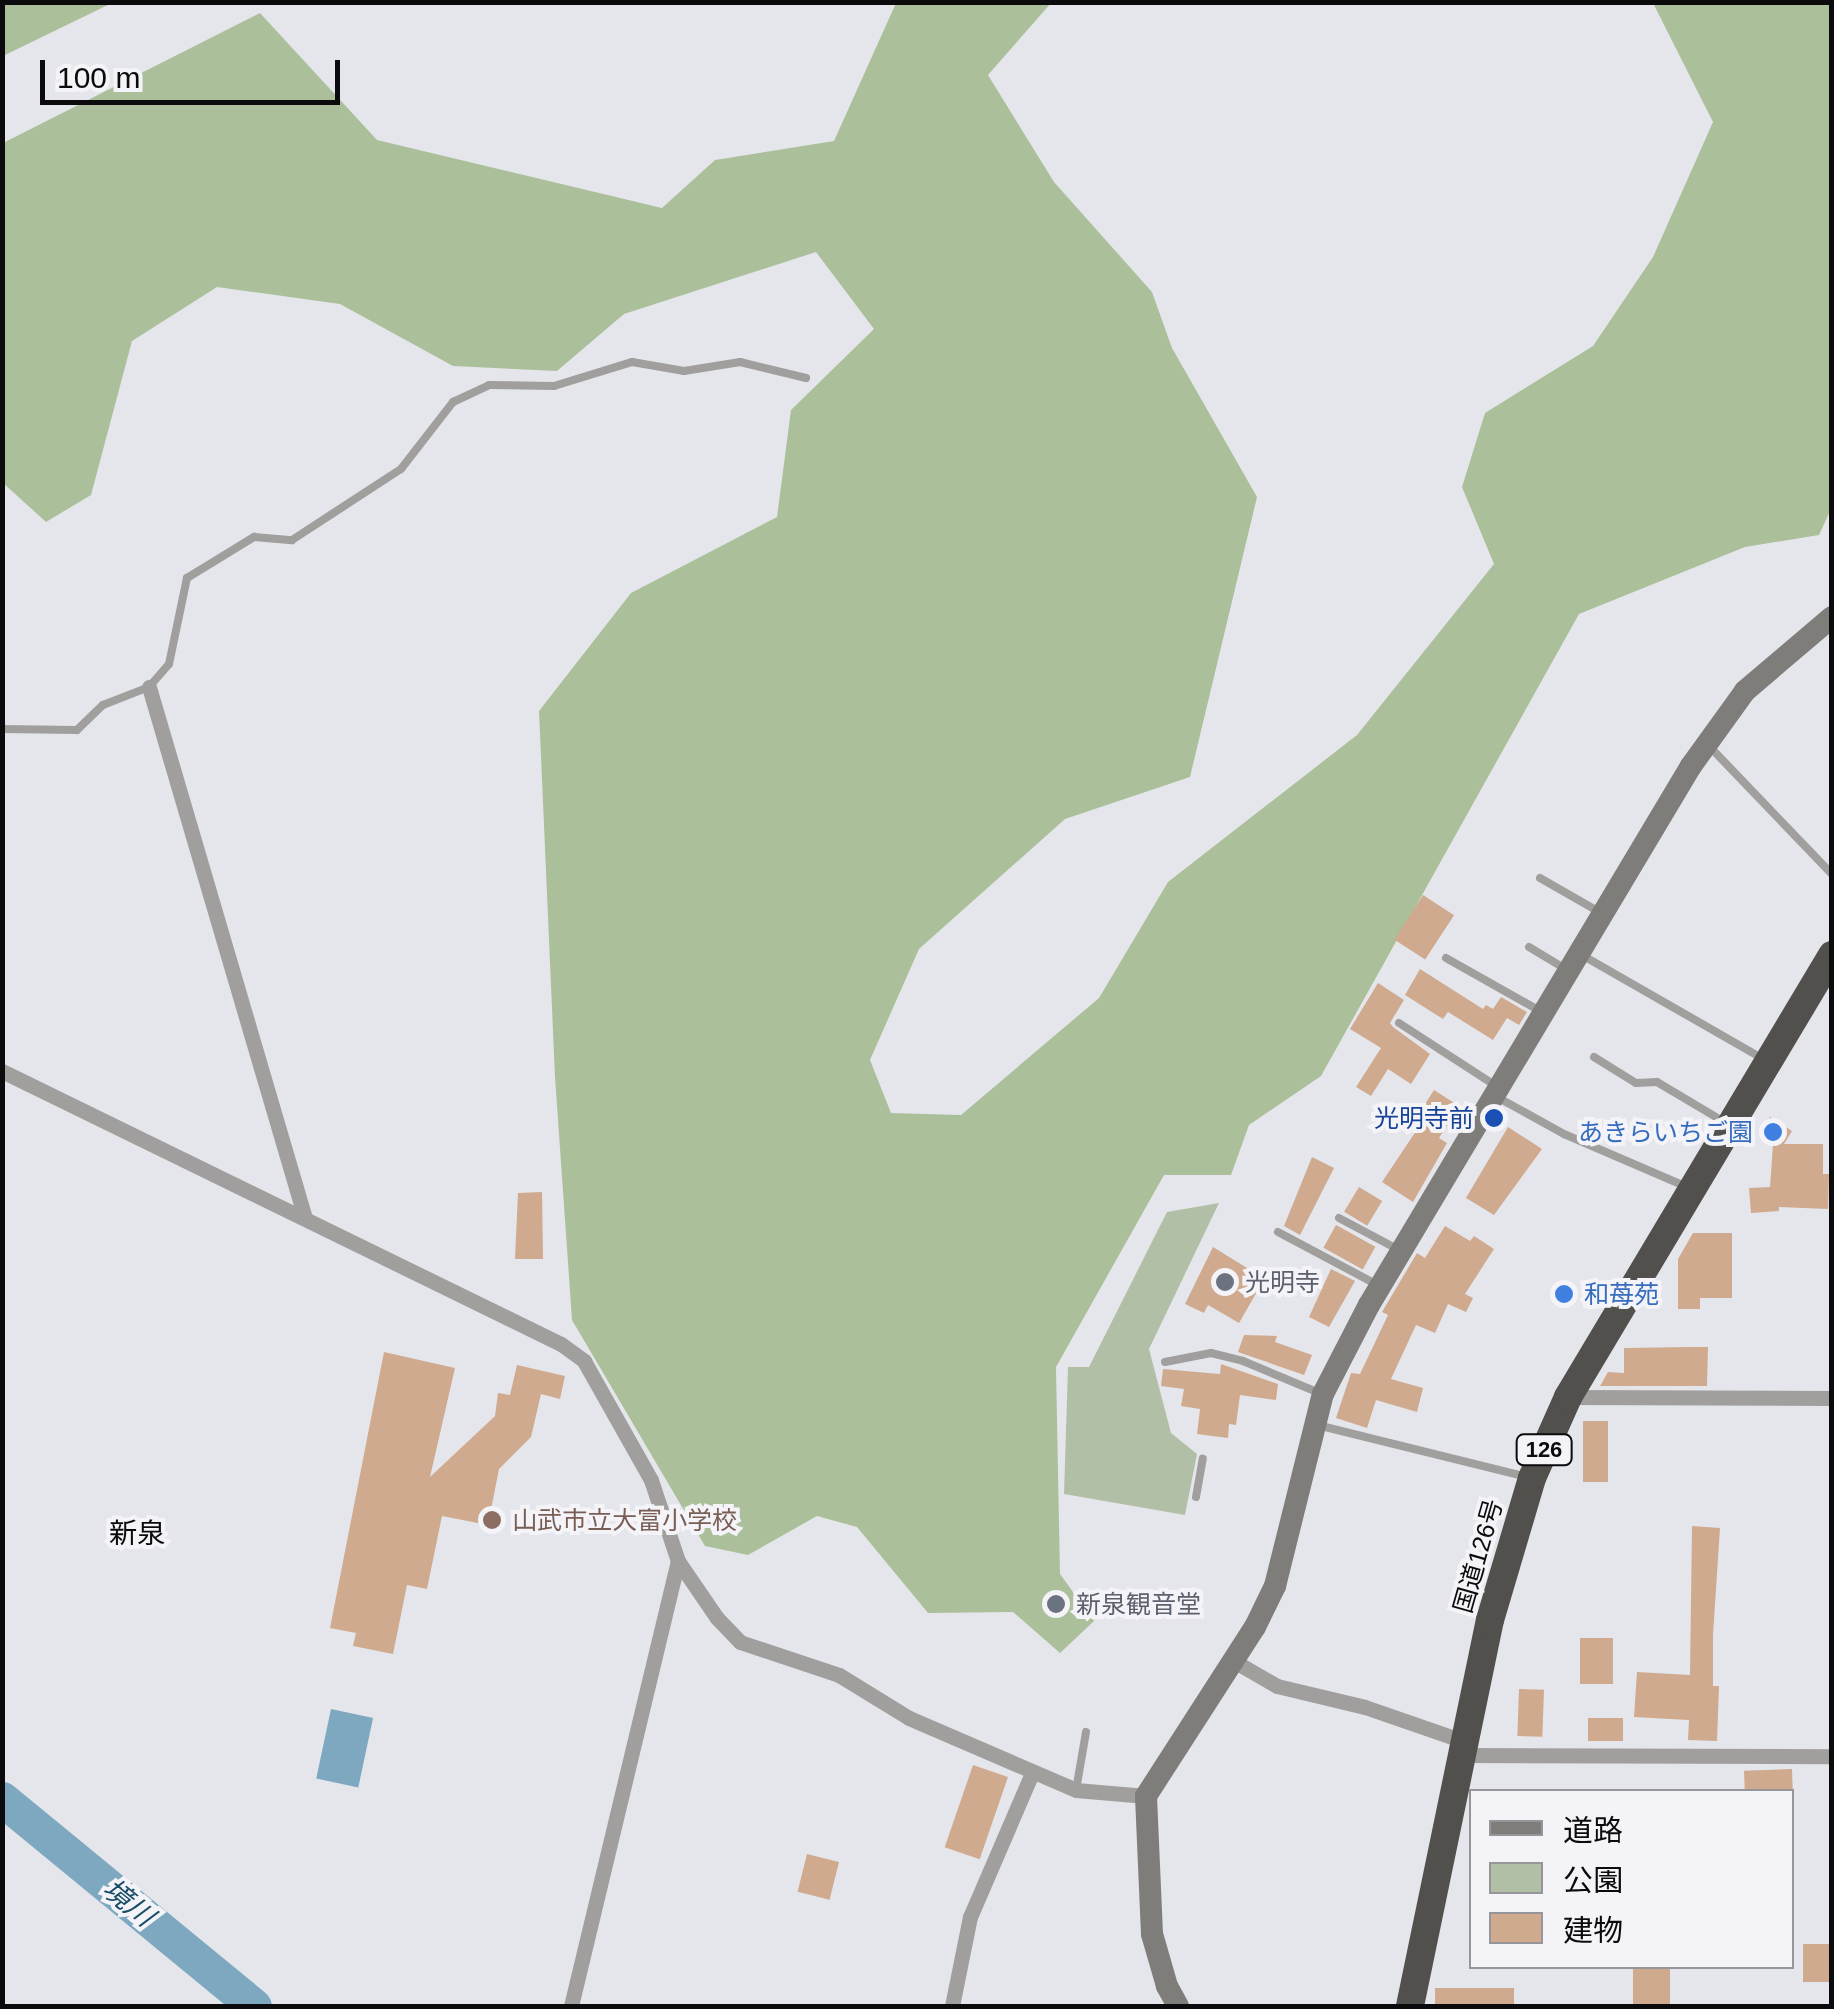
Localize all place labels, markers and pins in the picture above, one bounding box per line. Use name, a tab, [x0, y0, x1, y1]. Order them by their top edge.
place label: 光明寺前	[1374, 1103, 1474, 1133]
marker: 光明寺前	[1483, 1107, 1505, 1129]
place label: あきらいちご園	[1578, 1117, 1753, 1147]
marker: あきらいちご園	[1762, 1121, 1784, 1143]
place label: 光明寺	[1245, 1267, 1320, 1297]
marker: 光明寺	[1214, 1271, 1236, 1293]
place label: 和苺苑	[1584, 1279, 1659, 1309]
marker: 和苺苑	[1553, 1283, 1575, 1305]
place label: 山武市立大富小学校	[512, 1505, 737, 1535]
marker: 山武市立大富小学校	[481, 1509, 503, 1531]
place label: 新泉観音堂	[1076, 1589, 1201, 1619]
marker: 新泉観音堂	[1045, 1593, 1067, 1615]

